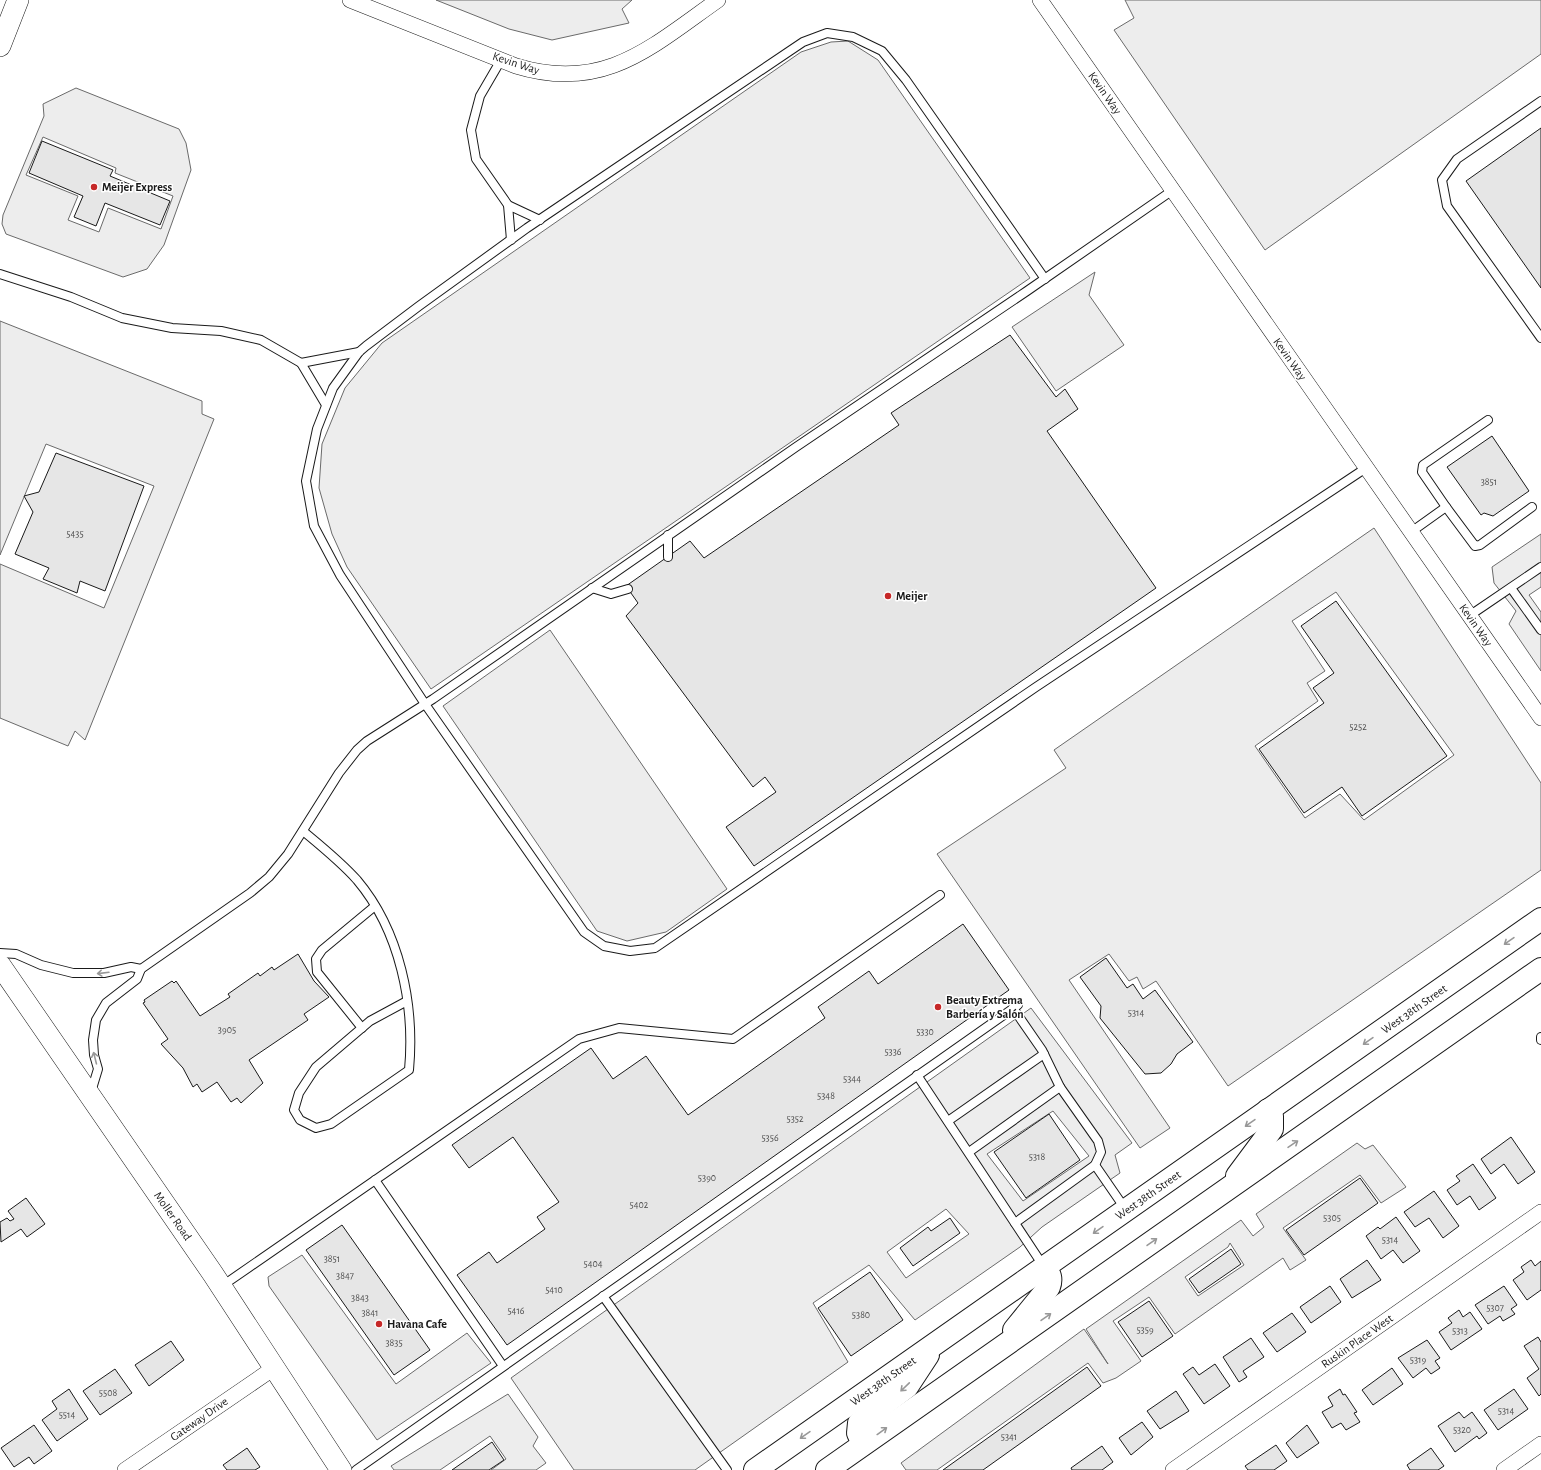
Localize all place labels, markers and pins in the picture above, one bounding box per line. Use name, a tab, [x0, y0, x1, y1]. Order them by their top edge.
place label: Meijer Express	[102, 181, 172, 194]
marker: Meijer Express	[89, 182, 99, 192]
place label: Meijer	[896, 590, 928, 603]
marker: Meijer	[883, 591, 893, 601]
place label: Beauty Extrema Barbería y Salón	[946, 994, 1024, 1021]
marker: Beauty Extrema Barbería y Salón	[933, 1002, 943, 1012]
place label: Havana Cafe	[387, 1318, 447, 1330]
marker: Havana Cafe	[374, 1319, 384, 1329]

